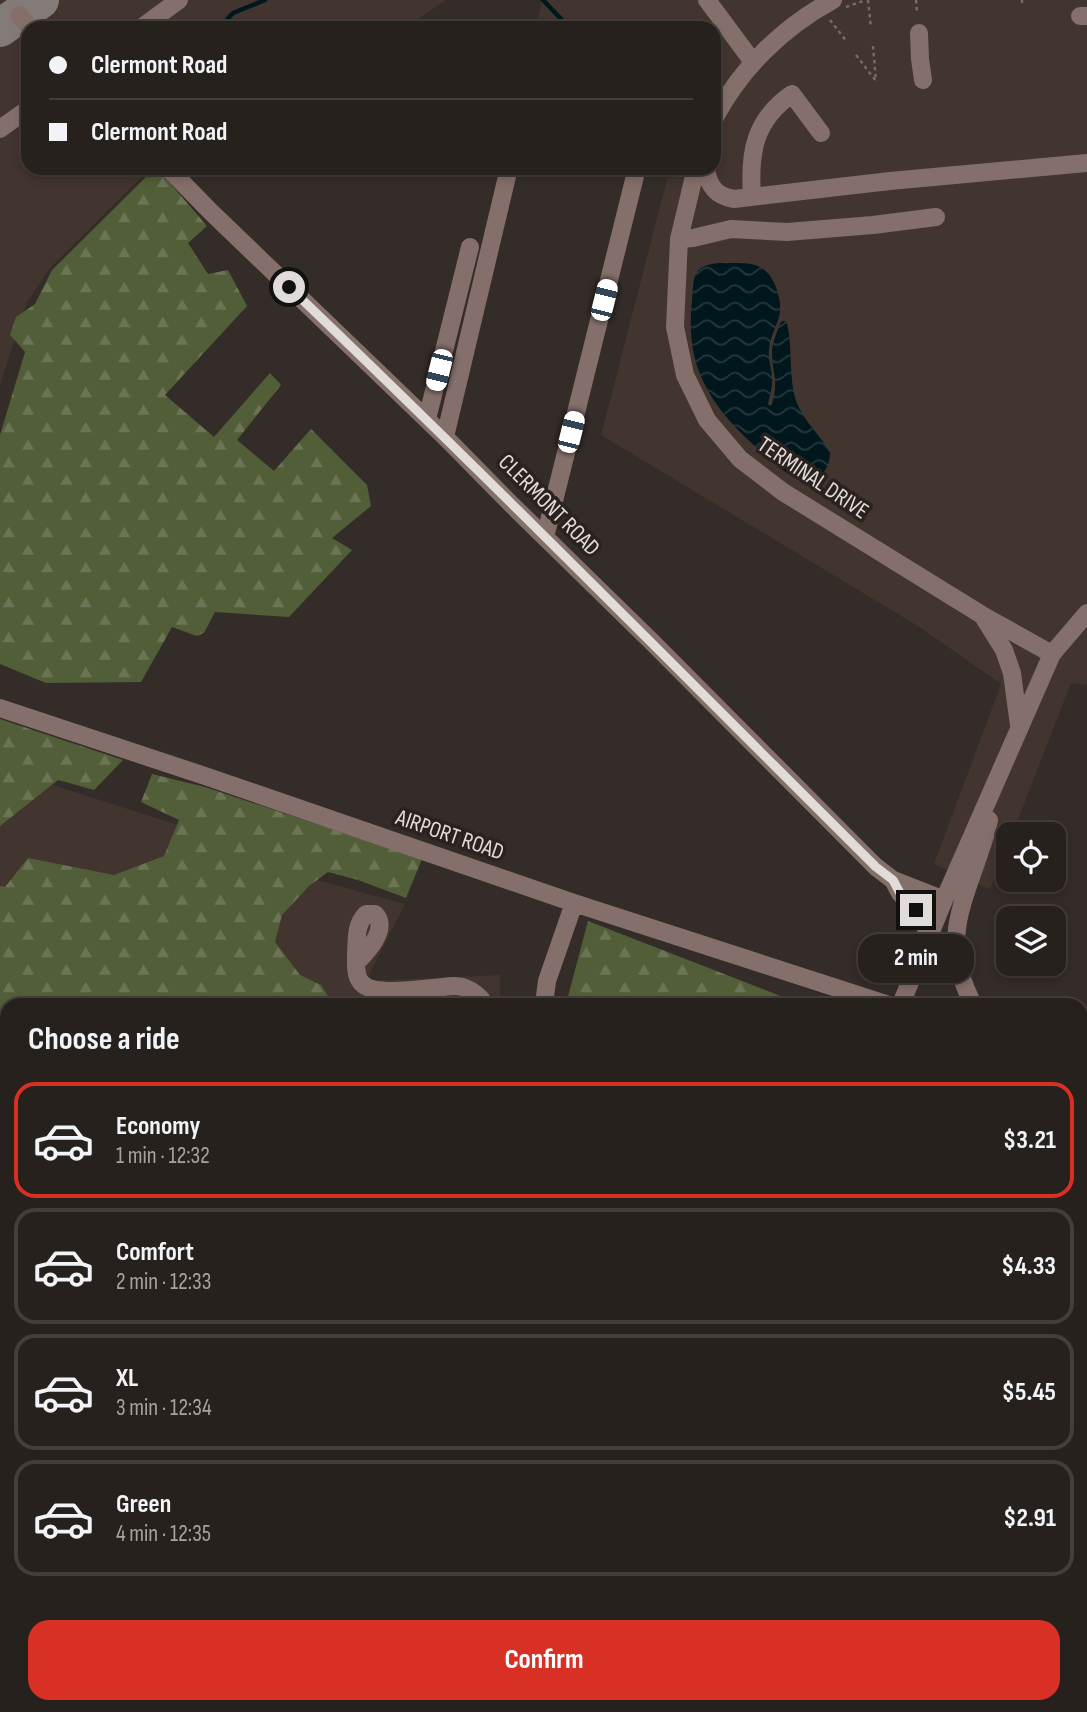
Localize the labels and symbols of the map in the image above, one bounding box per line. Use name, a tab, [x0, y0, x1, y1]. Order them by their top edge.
route start	[273, 271, 305, 303]
car	[589, 277, 620, 323]
car	[424, 347, 455, 393]
car	[556, 409, 587, 455]
street label: TERMINAL DRIVE	[752, 431, 874, 525]
street label: CLERMONT ROAD	[492, 448, 606, 562]
street label: AIRPORT ROAD	[391, 803, 508, 867]
route end	[900, 894, 932, 926]
callout: 2 min	[858, 934, 974, 984]

